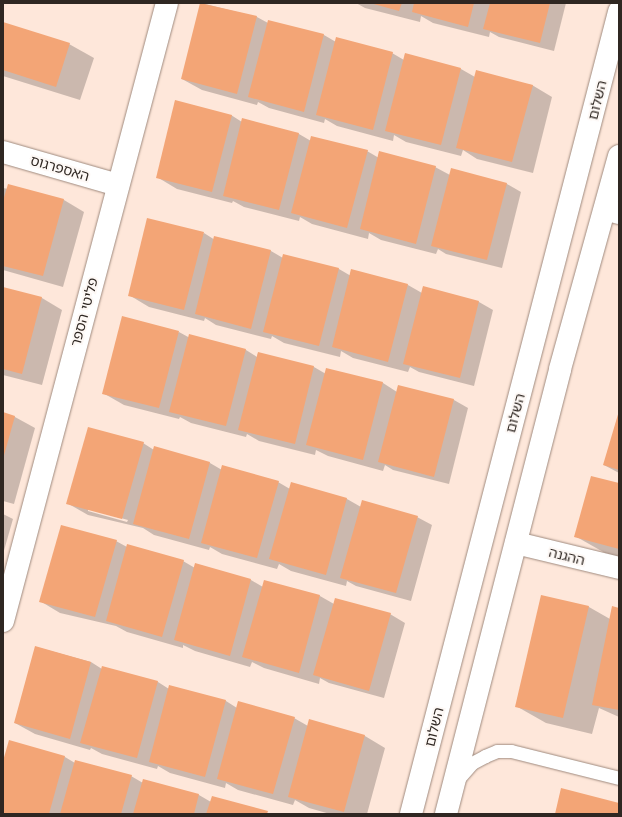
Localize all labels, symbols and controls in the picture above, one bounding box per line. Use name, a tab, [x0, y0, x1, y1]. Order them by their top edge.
street label: השלום	[584, 79, 610, 121]
street label: האספרגוס	[29, 152, 91, 184]
street label: פליטי הספר	[67, 276, 101, 348]
street label: השלום	[502, 392, 528, 434]
street label: ההגנה	[547, 543, 587, 569]
street label: השלום	[421, 706, 447, 748]

